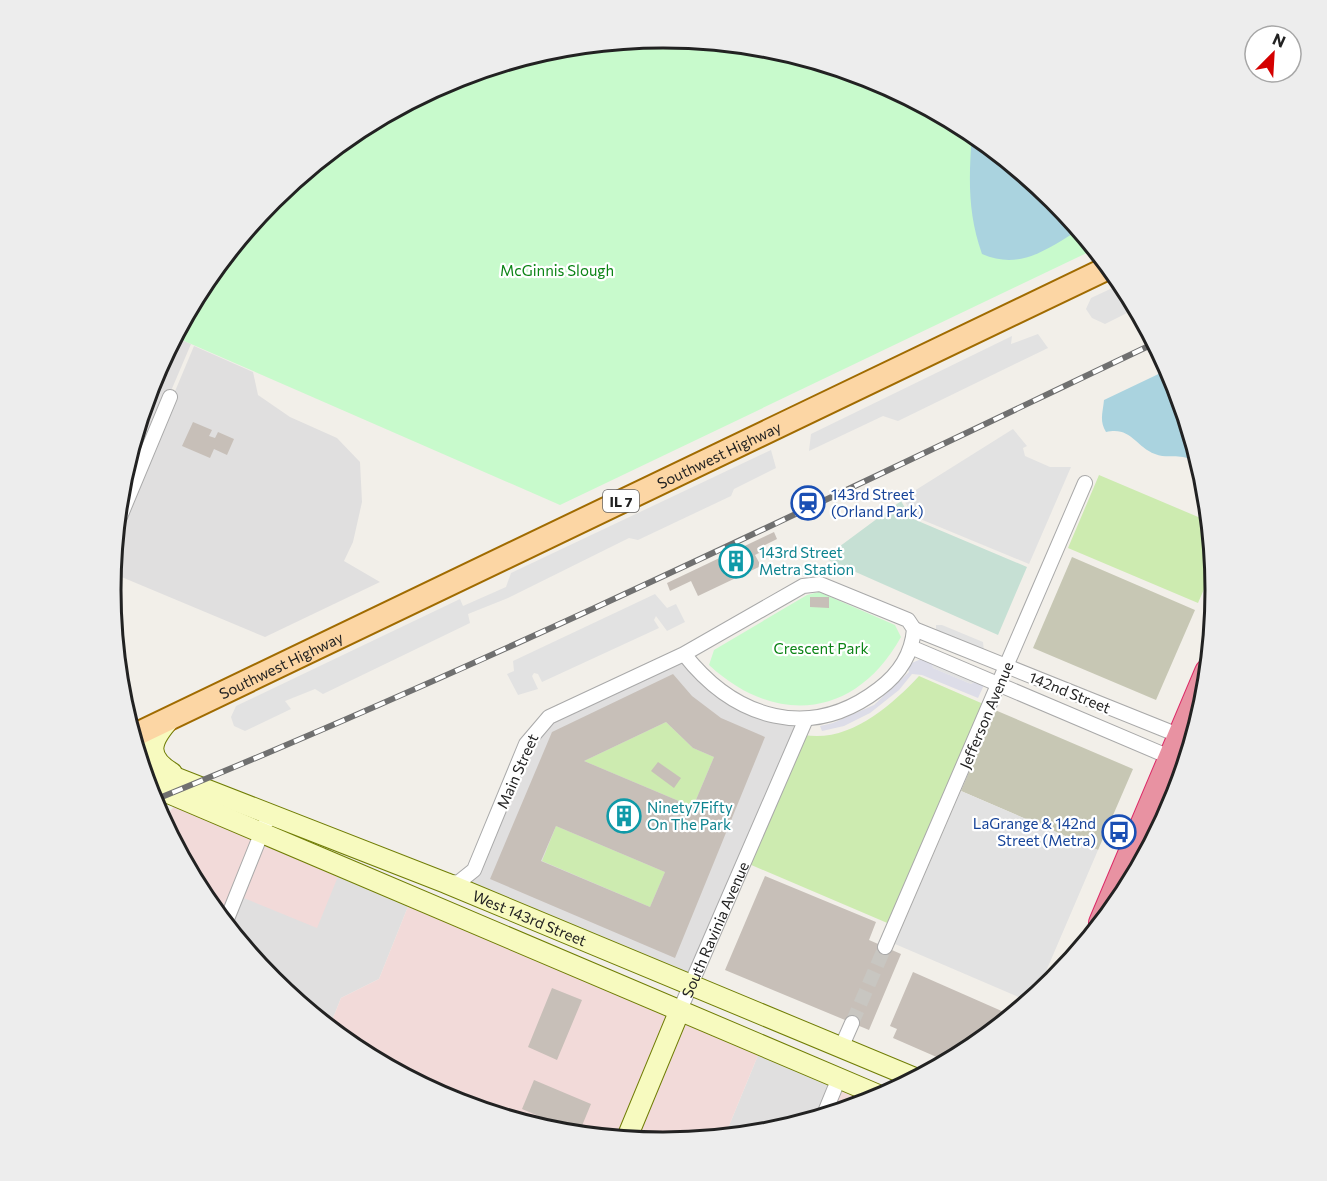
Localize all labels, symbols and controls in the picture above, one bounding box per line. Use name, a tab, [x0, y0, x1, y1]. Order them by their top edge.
north arrow	[1243, 24, 1303, 84]
text: N	[1270, 29, 1289, 51]
park label: McGinnis Slough	[500, 261, 614, 279]
street label: Southwest Highway	[654, 417, 784, 492]
station icon: 143rd Street (Orland Park)	[790, 485, 826, 521]
place label: 143rd Street (Orland Park)	[831, 485, 923, 520]
road number: IL 7	[603, 490, 639, 512]
building icon: 143rd Street Metra Station	[718, 543, 754, 579]
place label: 143rd Street Metra Station	[759, 543, 854, 578]
street label: Southwest Highway	[216, 628, 346, 702]
park label: Crescent Park	[773, 639, 869, 657]
street label: Jefferson Avenue	[955, 659, 1017, 771]
street label: 142nd Street	[1027, 668, 1113, 716]
street label: Main Street	[493, 731, 541, 811]
building icon: Ninety7Fifty On The Park	[606, 798, 642, 834]
place label: Ninety7Fifty On The Park	[647, 798, 733, 833]
place label: LaGrange & 142nd Street (Metra)	[973, 814, 1096, 849]
bus stop icon: LaGrange & 142nd Street (Metra)	[1101, 814, 1137, 850]
street label: South Ravinia Avenue	[677, 859, 752, 1000]
street label: West 143rd Street	[470, 886, 589, 949]

